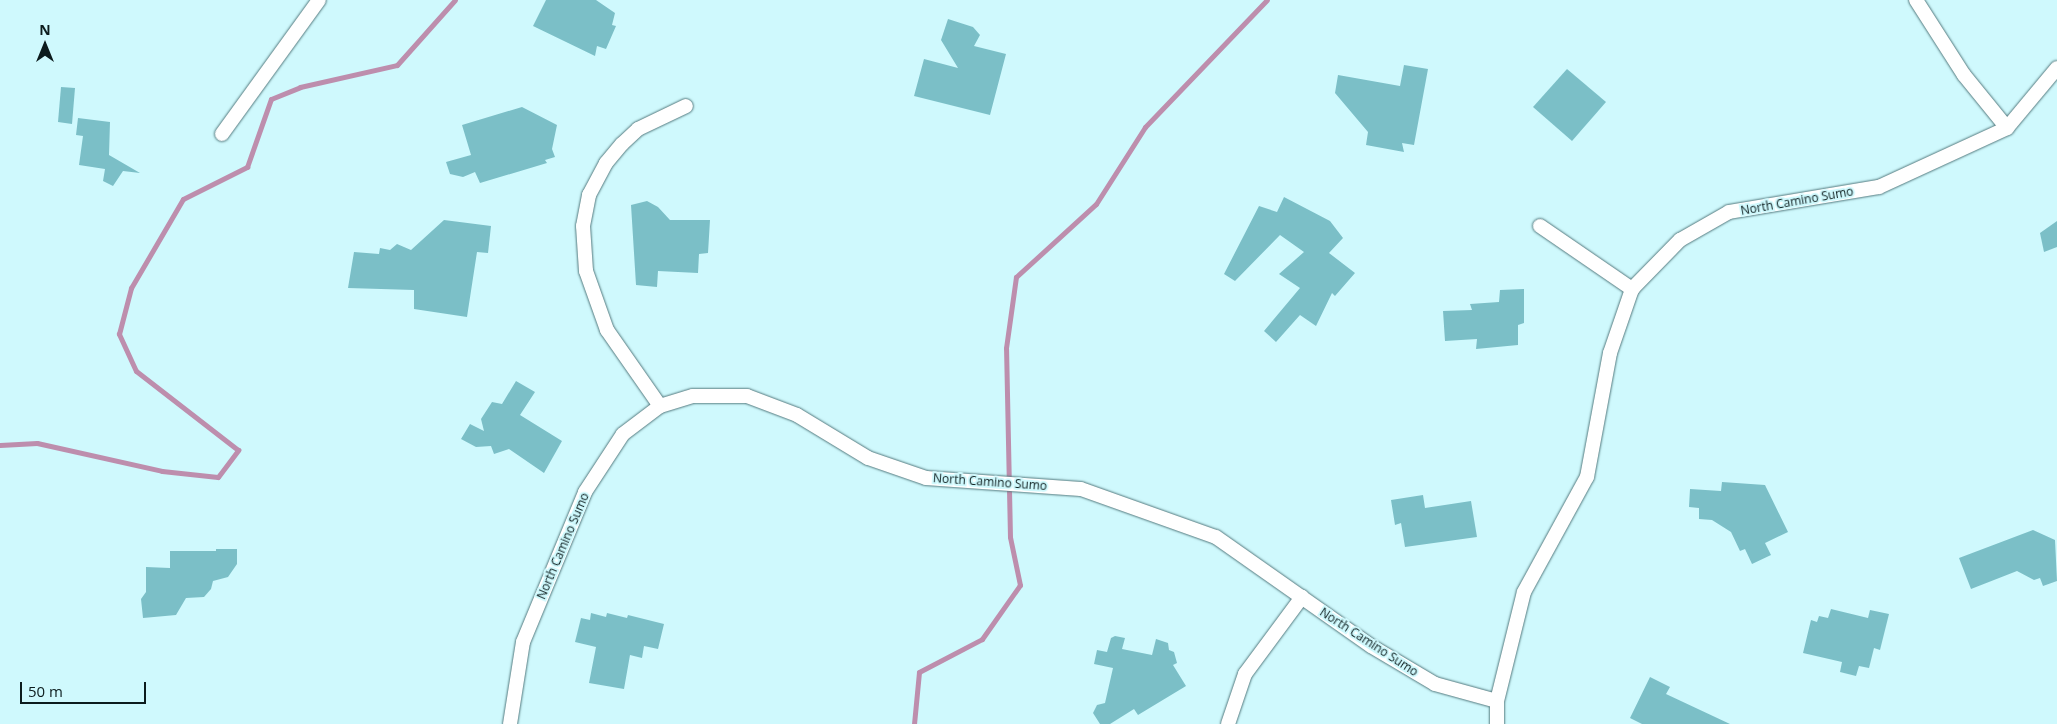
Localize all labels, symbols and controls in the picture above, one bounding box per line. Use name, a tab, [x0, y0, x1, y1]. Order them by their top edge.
north arrow	[20, 20, 70, 70]
text: N	[39, 20, 51, 39]
street label: North Camino Sumo	[1739, 184, 1855, 218]
street label: North Camino Sumo	[933, 471, 1047, 493]
street label: North Camino Sumo	[534, 491, 592, 601]
street label: North Camino Sumo	[1317, 605, 1421, 679]
scale bar	[22, 672, 149, 704]
text: 50 m	[28, 681, 63, 701]

